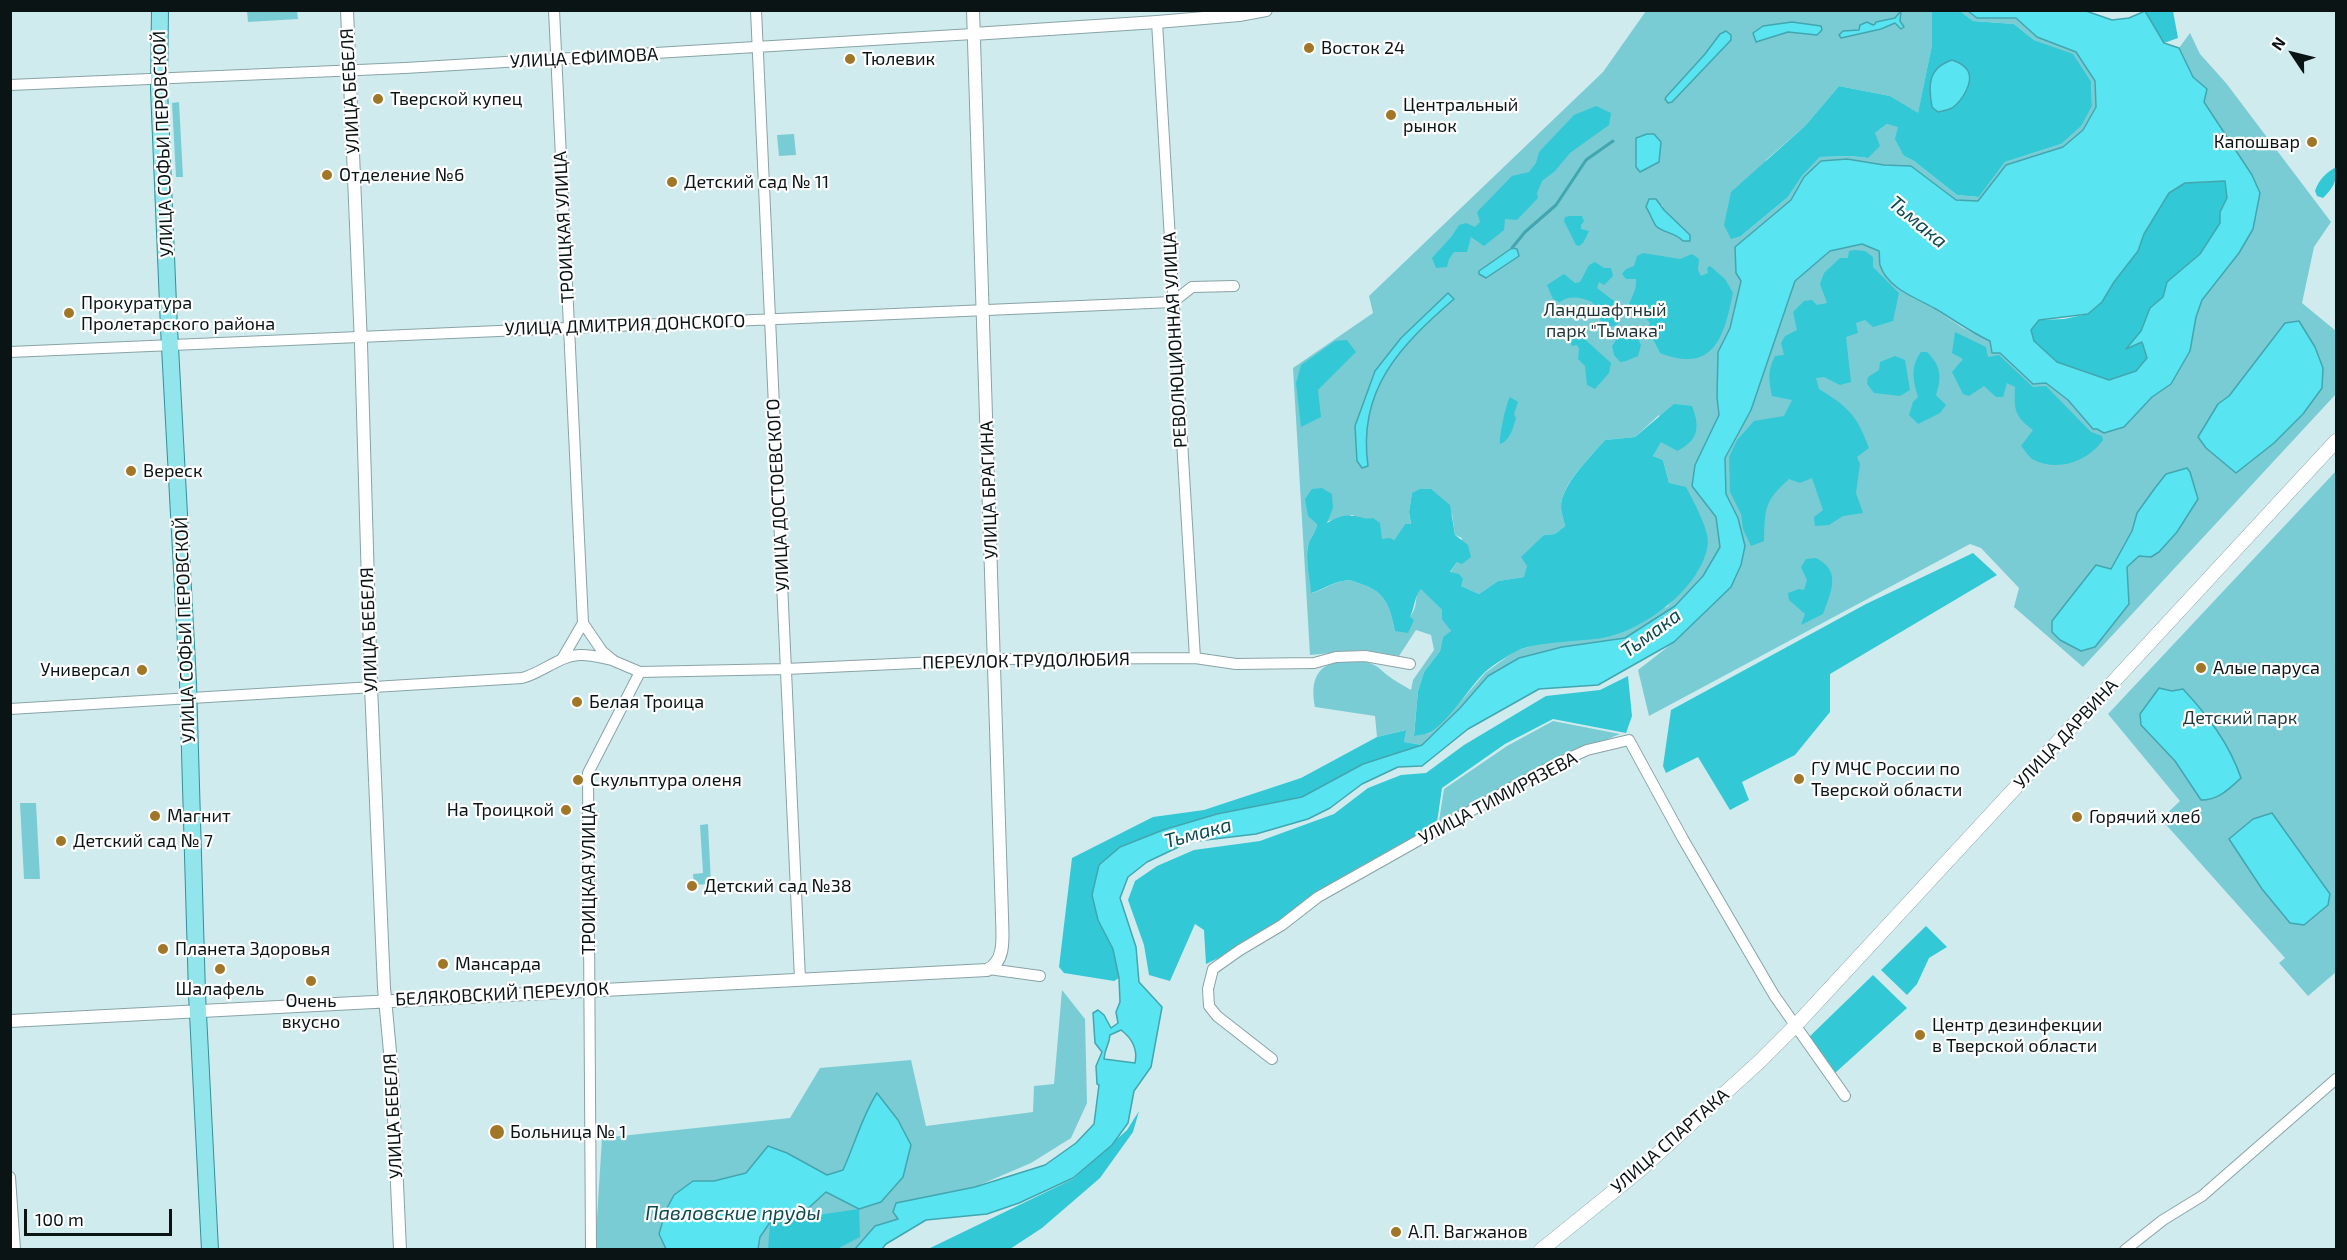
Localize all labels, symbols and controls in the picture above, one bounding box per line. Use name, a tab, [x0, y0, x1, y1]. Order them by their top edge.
north arrow	[2263, 24, 2323, 84]
street label: УЛИЦА БЕБЕЛЯ	[336, 28, 364, 154]
street label: УЛИЦА СОФЬИ ПЕРОВСКОЙ	[148, 30, 178, 258]
text: N	[2267, 33, 2289, 54]
place label: Восток 24	[1321, 37, 1405, 59]
marker: Восток 24	[1302, 41, 1316, 55]
street label: УЛИЦА ЕФИМОВА	[509, 43, 659, 73]
place label: Тюлевик	[862, 48, 935, 70]
marker: Тюлевик	[843, 52, 857, 66]
place label: Тверской купец	[390, 88, 522, 110]
marker: Тверской купец	[371, 92, 385, 106]
place label: Центральный рынок	[1403, 94, 1518, 136]
marker: Центральный рынок	[1384, 108, 1398, 122]
place label: Капошвар	[2214, 131, 2300, 153]
marker: Капошвар	[2305, 135, 2319, 149]
street label: ТРОИЦКАЯ УЛИЦА	[549, 150, 579, 304]
place label: Отделение №6	[339, 164, 464, 186]
marker: Отделение №6	[320, 168, 334, 182]
place label: Детский сад № 11	[684, 171, 829, 193]
marker: Детский сад № 11	[665, 175, 679, 189]
water label: Тьмака	[1884, 191, 1952, 253]
street label: РЕВОЛЮЦИОННАЯ УЛИЦА	[1159, 231, 1191, 449]
place label: Прокуратура Пролетарского района	[81, 292, 275, 334]
park label: Ландшафтный парк "Тьмака"	[1544, 299, 1666, 342]
marker: Прокуратура Пролетарского района	[62, 306, 76, 320]
street label: УЛИЦА ДМИТРИЯ ДОНСКОГО	[504, 310, 746, 340]
street label: УЛИЦА ДОСТОЕВСКОГО	[762, 398, 794, 592]
street label: УЛИЦА БРАГИНА	[976, 420, 1002, 560]
place label: Вереск	[143, 460, 203, 482]
marker: Вереск	[124, 464, 138, 478]
street label: УЛИЦА СОФЬИ ПЕРОВСКОЙ	[170, 516, 200, 744]
street label: УЛИЦА БЕБЕЛЯ	[356, 567, 382, 693]
water label: Тьмака	[1616, 603, 1686, 663]
street label: ПЕРЕУЛОК ТРУДОЛЮБИЯ	[922, 648, 1130, 674]
place label: Алые паруса	[2213, 657, 2320, 679]
place label: Универсал	[40, 659, 130, 681]
marker: Алые паруса	[2194, 661, 2208, 675]
marker: Универсал	[135, 663, 149, 677]
street label: УЛИЦА ДАРВИНА	[2010, 675, 2122, 793]
place label: Белая Троица	[589, 691, 704, 713]
marker: Белая Троица	[570, 695, 584, 709]
park label: Детский парк	[2183, 707, 2297, 729]
street label: УЛИЦА ТИМИРЯЗЕВА	[1415, 747, 1581, 849]
place label: ГУ МЧС России по Тверской области	[1811, 758, 1962, 800]
place label: Скульптура оленя	[590, 769, 742, 791]
marker: ГУ МЧС России по Тверской области	[1792, 772, 1806, 786]
marker: Скульптура оленя	[571, 773, 585, 787]
place label: На Троицкой	[447, 799, 554, 821]
marker: На Троицкой	[559, 803, 573, 817]
street label: ТРОИЦКАЯ УЛИЦА	[578, 803, 600, 955]
place label: Магнит	[167, 805, 231, 827]
place label: Горячий хлеб	[2089, 806, 2200, 828]
marker: Магнит	[148, 809, 162, 823]
marker: Горячий хлеб	[2070, 810, 2084, 824]
water label: Тьмака	[1162, 813, 1234, 853]
place label: Детский сад № 7	[73, 830, 213, 852]
marker: Детский сад № 7	[54, 834, 68, 848]
place label: Детский сад №38	[704, 875, 852, 897]
marker: Детский сад №38	[685, 879, 699, 893]
place label: Планета Здоровья	[175, 938, 330, 960]
marker: Планета Здоровья	[156, 942, 170, 956]
place label: Мансарда	[455, 953, 541, 975]
marker: Мансарда	[436, 957, 450, 971]
marker: Шалафель	[213, 962, 227, 976]
marker: Очень вкусно	[304, 974, 318, 988]
place label: Шалафель	[176, 978, 264, 1000]
street label: БЕЛЯКОВСКИЙ ПЕРЕУЛОК	[395, 978, 609, 1010]
place label: Очень вкусно	[282, 990, 340, 1032]
place label: Центр дезинфекции в Тверской области	[1932, 1014, 2102, 1056]
marker: Центр дезинфекции в Тверской области	[1913, 1028, 1927, 1042]
street label: УЛИЦА БЕБЕЛЯ	[379, 1053, 407, 1179]
street label: УЛИЦА СПАРТАКА	[1607, 1084, 1733, 1198]
place label: Больница № 1	[510, 1121, 626, 1143]
marker: Больница № 1	[488, 1123, 506, 1141]
scale bar	[27, 1197, 176, 1235]
water label: Павловские пруды	[645, 1201, 821, 1225]
text: 100 m	[35, 1208, 84, 1230]
place label: А.П. Вагжанов	[1408, 1221, 1528, 1243]
marker: А.П. Вагжанов	[1389, 1225, 1403, 1239]

